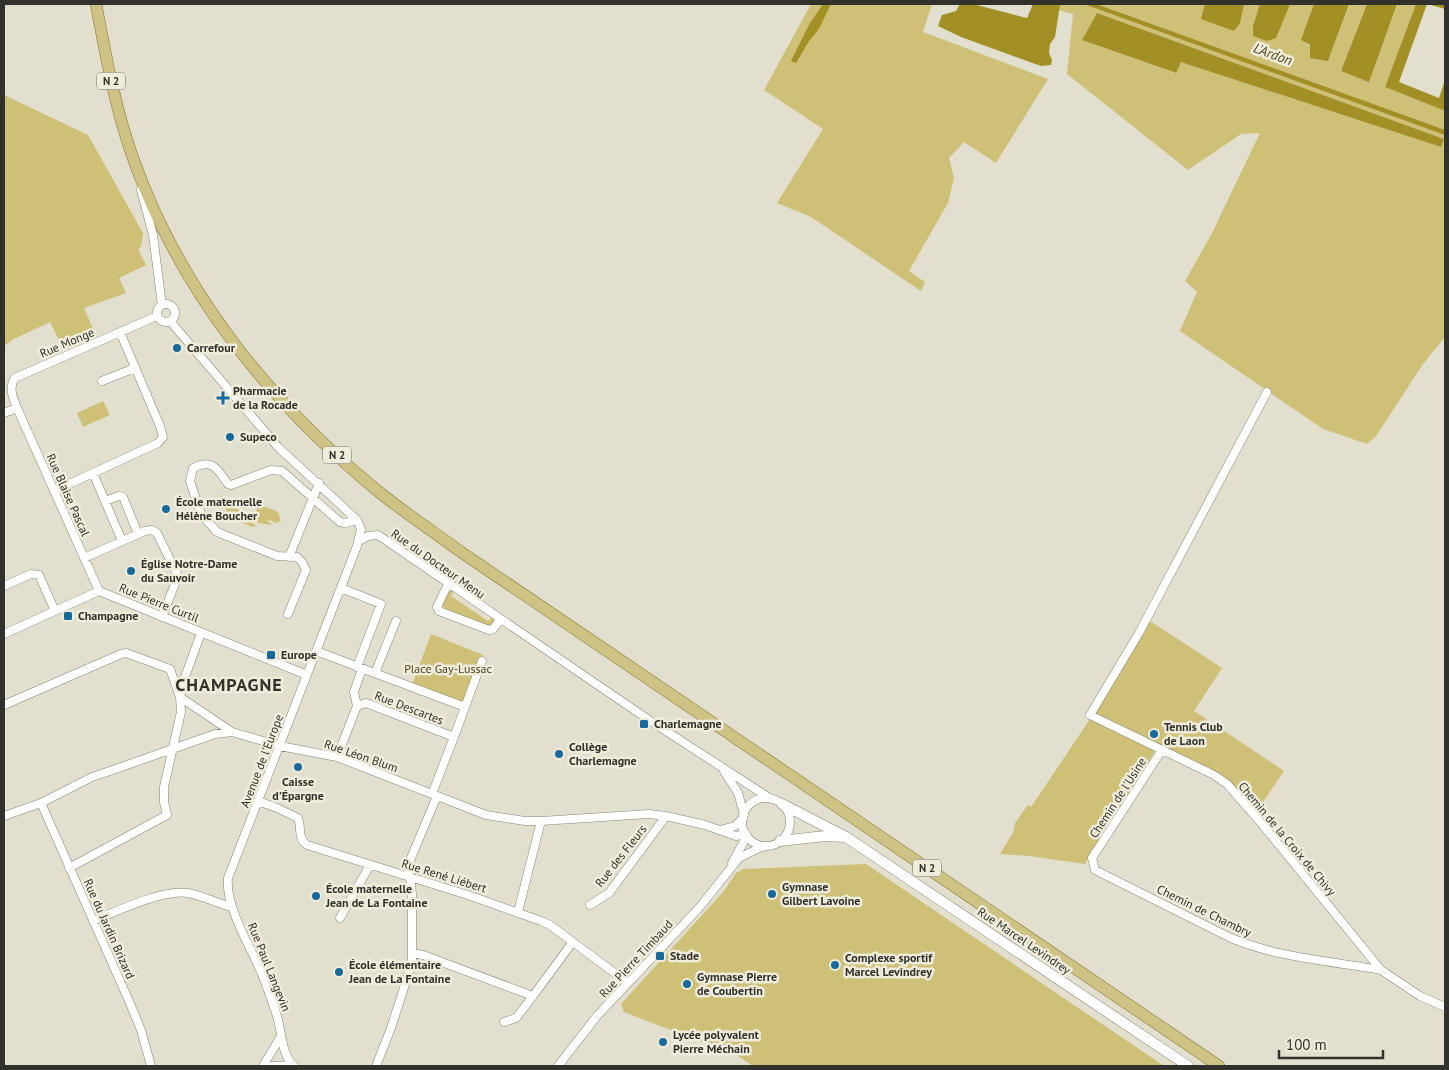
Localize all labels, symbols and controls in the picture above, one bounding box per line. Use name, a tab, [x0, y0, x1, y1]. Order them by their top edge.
water label: L'Ardon	[1251, 39, 1295, 69]
road number: N 2	[97, 72, 125, 90]
street label: Rue Monge	[37, 324, 96, 361]
place label: Carrefour	[187, 340, 236, 355]
marker: Carrefour	[171, 342, 183, 354]
place label: Pharmacie de la Rocade	[233, 383, 298, 412]
marker: Pharmacie de la Rocade	[217, 392, 229, 404]
place label: Supeco	[240, 429, 277, 444]
marker: Supeco	[224, 431, 236, 443]
road number: N 2	[323, 446, 351, 464]
street label: Rue Blaise Pascal	[44, 451, 94, 539]
place label: École maternelle Hélène Boucher	[176, 494, 262, 523]
marker: École maternelle Hélène Boucher	[160, 503, 172, 515]
street label: Rue du Docteur Menu	[389, 526, 488, 602]
place label: Église Notre-Dame du Sauvoir	[141, 556, 237, 585]
marker: Église Notre-Dame du Sauvoir	[125, 565, 137, 577]
street label: Rue Pierre Curtil	[117, 580, 202, 626]
place label: Champagne	[78, 608, 138, 623]
marker: Champagne	[62, 610, 74, 622]
place label: Europe	[281, 647, 317, 662]
marker: Europe	[265, 649, 277, 661]
park label: Place Gay-Lussac	[404, 661, 492, 676]
district label: CHAMPAGNE	[175, 673, 283, 696]
street label: Rue Descartes	[373, 688, 446, 728]
street label: Avenue de l'Europe	[237, 712, 286, 810]
place label: Charlemagne	[654, 716, 722, 731]
marker: Charlemagne	[638, 718, 650, 730]
place label: Tennis Club de Laon	[1164, 719, 1223, 748]
marker: Tennis Club de Laon	[1148, 728, 1160, 740]
street label: Rue Léon Blum	[322, 736, 400, 775]
place label: Collège Charlemagne	[569, 739, 637, 768]
marker: Collège Charlemagne	[553, 748, 565, 760]
street label: Chemin de l'Usine	[1086, 755, 1149, 841]
marker: Caisse d'Épargne	[292, 761, 304, 773]
place label: Caisse d'Épargne	[272, 774, 324, 803]
street label: Chemin de la Croix de Chivy	[1235, 779, 1340, 899]
street label: Rue des Fleurs	[592, 822, 650, 890]
street label: Rue René Liébert	[400, 855, 488, 896]
road number: N 2	[913, 860, 941, 876]
street label: Rue du Jardin Brizard	[81, 876, 138, 981]
place label: Gymnase Gilbert Lavoine	[782, 879, 860, 908]
place label: École maternelle Jean de La Fontaine	[325, 881, 427, 910]
street label: Chemin de Chambry	[1155, 881, 1254, 940]
marker: Gymnase Gilbert Lavoine	[766, 888, 778, 900]
marker: École maternelle Jean de La Fontaine	[310, 890, 322, 902]
street label: Rue Marcel Levindrey	[975, 904, 1074, 978]
street label: Rue Pierre Timbaud	[596, 917, 676, 1001]
street label: Rue Paul Langevin	[245, 920, 294, 1013]
place label: Stade	[670, 948, 699, 963]
marker: Stade	[654, 950, 666, 962]
place label: Complexe sportif Marcel Levindrey	[845, 950, 933, 979]
place label: École élémentaire Jean de La Fontaine	[348, 957, 450, 986]
marker: Complexe sportif Marcel Levindrey	[829, 959, 841, 971]
marker: École élémentaire Jean de La Fontaine	[333, 966, 345, 978]
place label: Gymnase Pierre de Coubertin	[697, 969, 777, 998]
marker: Gymnase Pierre de Coubertin	[681, 978, 693, 990]
place label: Lycée polyvalent Pierre Méchain	[673, 1027, 759, 1056]
scale bar	[1279, 1028, 1383, 1060]
text: 100 m	[1286, 1035, 1327, 1054]
marker: Lycée polyvalent Pierre Méchain	[657, 1036, 669, 1048]

